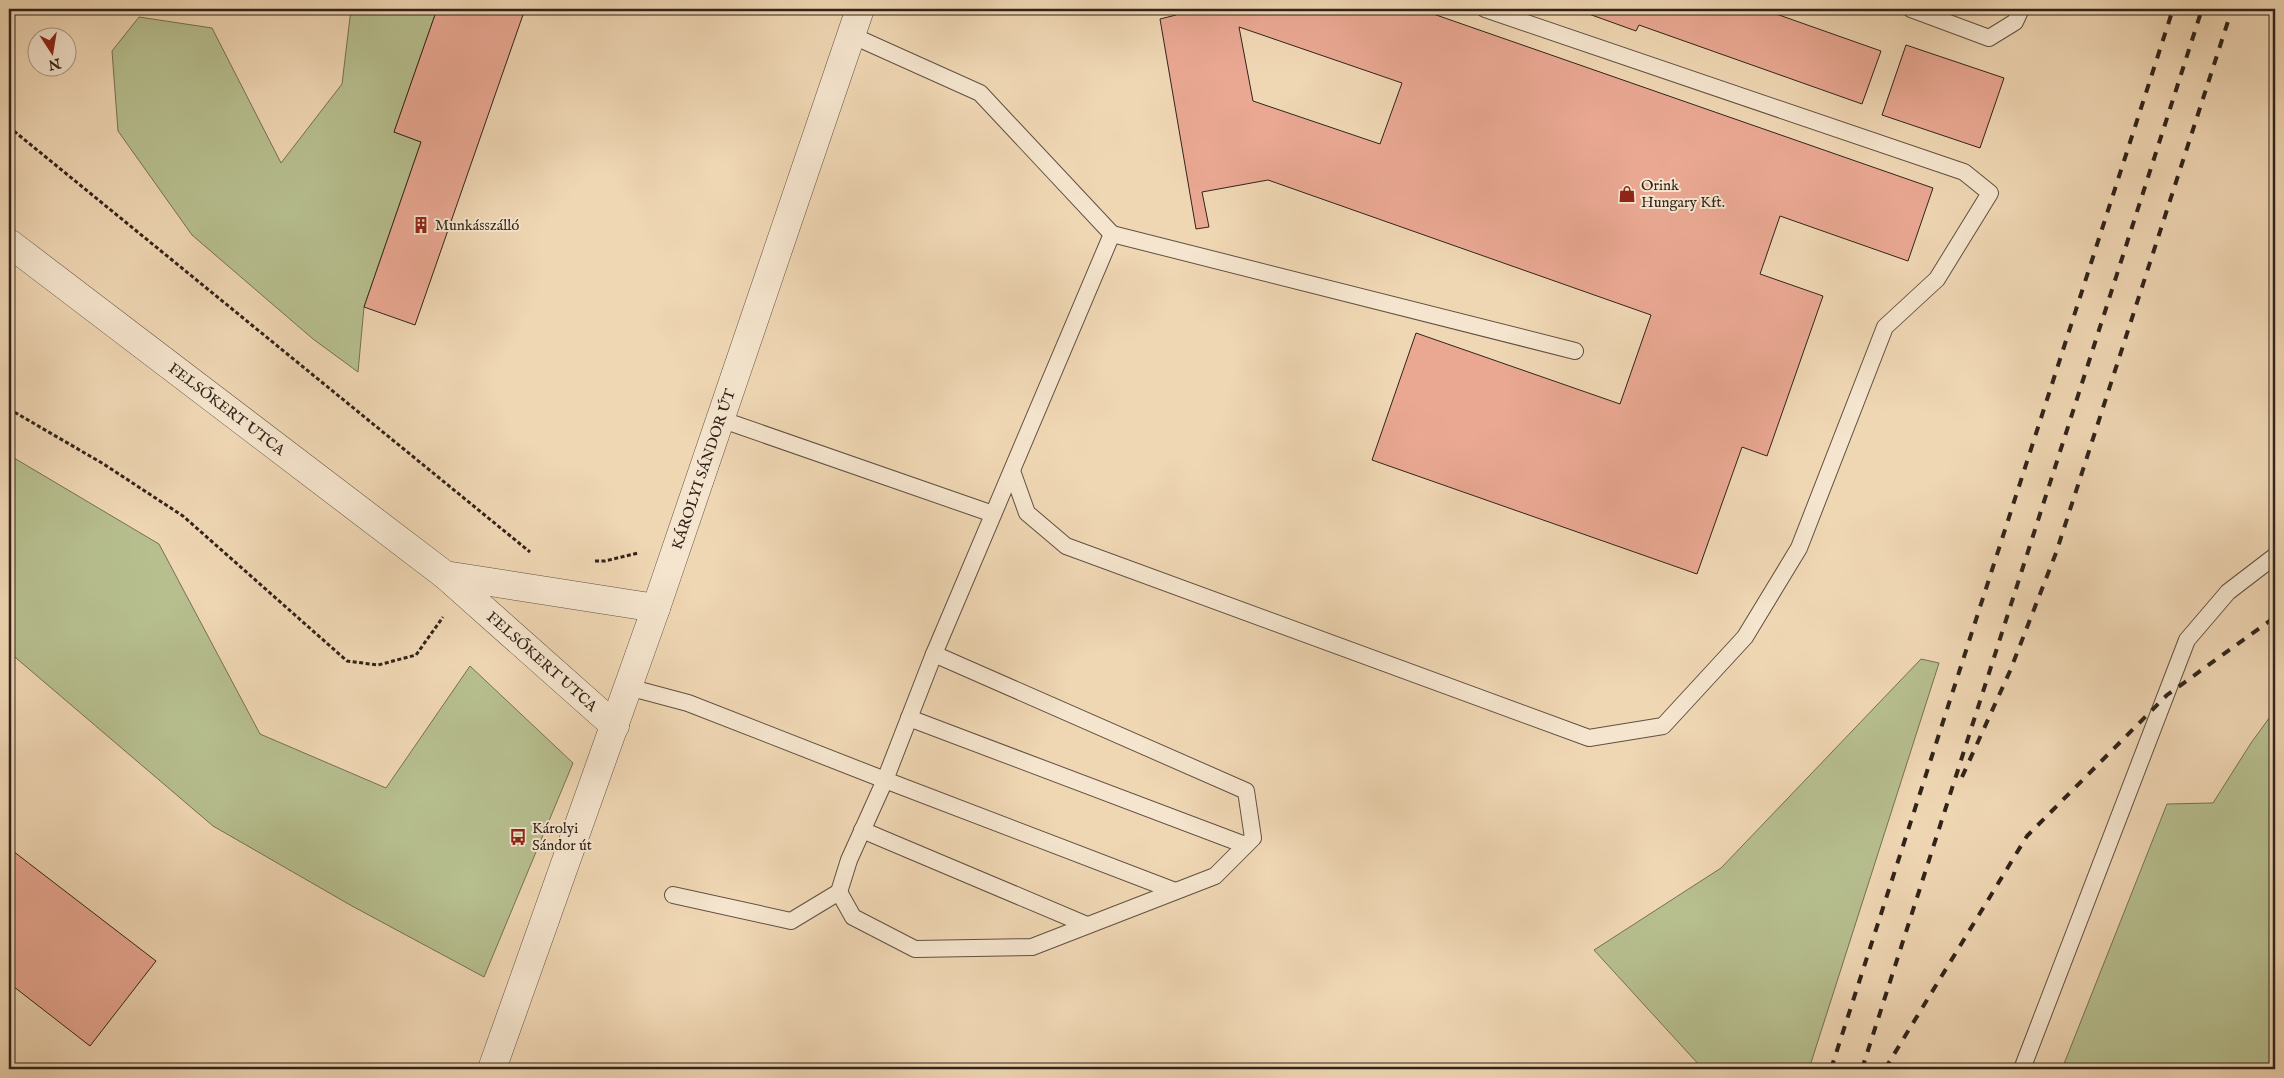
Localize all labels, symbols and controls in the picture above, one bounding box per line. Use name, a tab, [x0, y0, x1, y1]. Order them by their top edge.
north arrow	[28, 28, 78, 78]
text: N	[47, 53, 63, 74]
place label: Orink Hungary Kft.	[1641, 176, 1725, 212]
shop icon: Orink Hungary Kft.	[1617, 184, 1637, 204]
building icon: Munkásszálló	[411, 215, 431, 235]
place label: Munkásszálló	[435, 216, 519, 235]
street label: FELSŐKERT UTCA	[165, 358, 290, 460]
street label: KÁROLYI SÁNDOR ÚT	[667, 386, 739, 552]
street label: FELSŐKERT UTCA	[483, 607, 602, 716]
place label: Károlyi Sándor út	[532, 819, 592, 855]
bus stop icon: Károlyi Sándor út	[508, 827, 528, 847]

